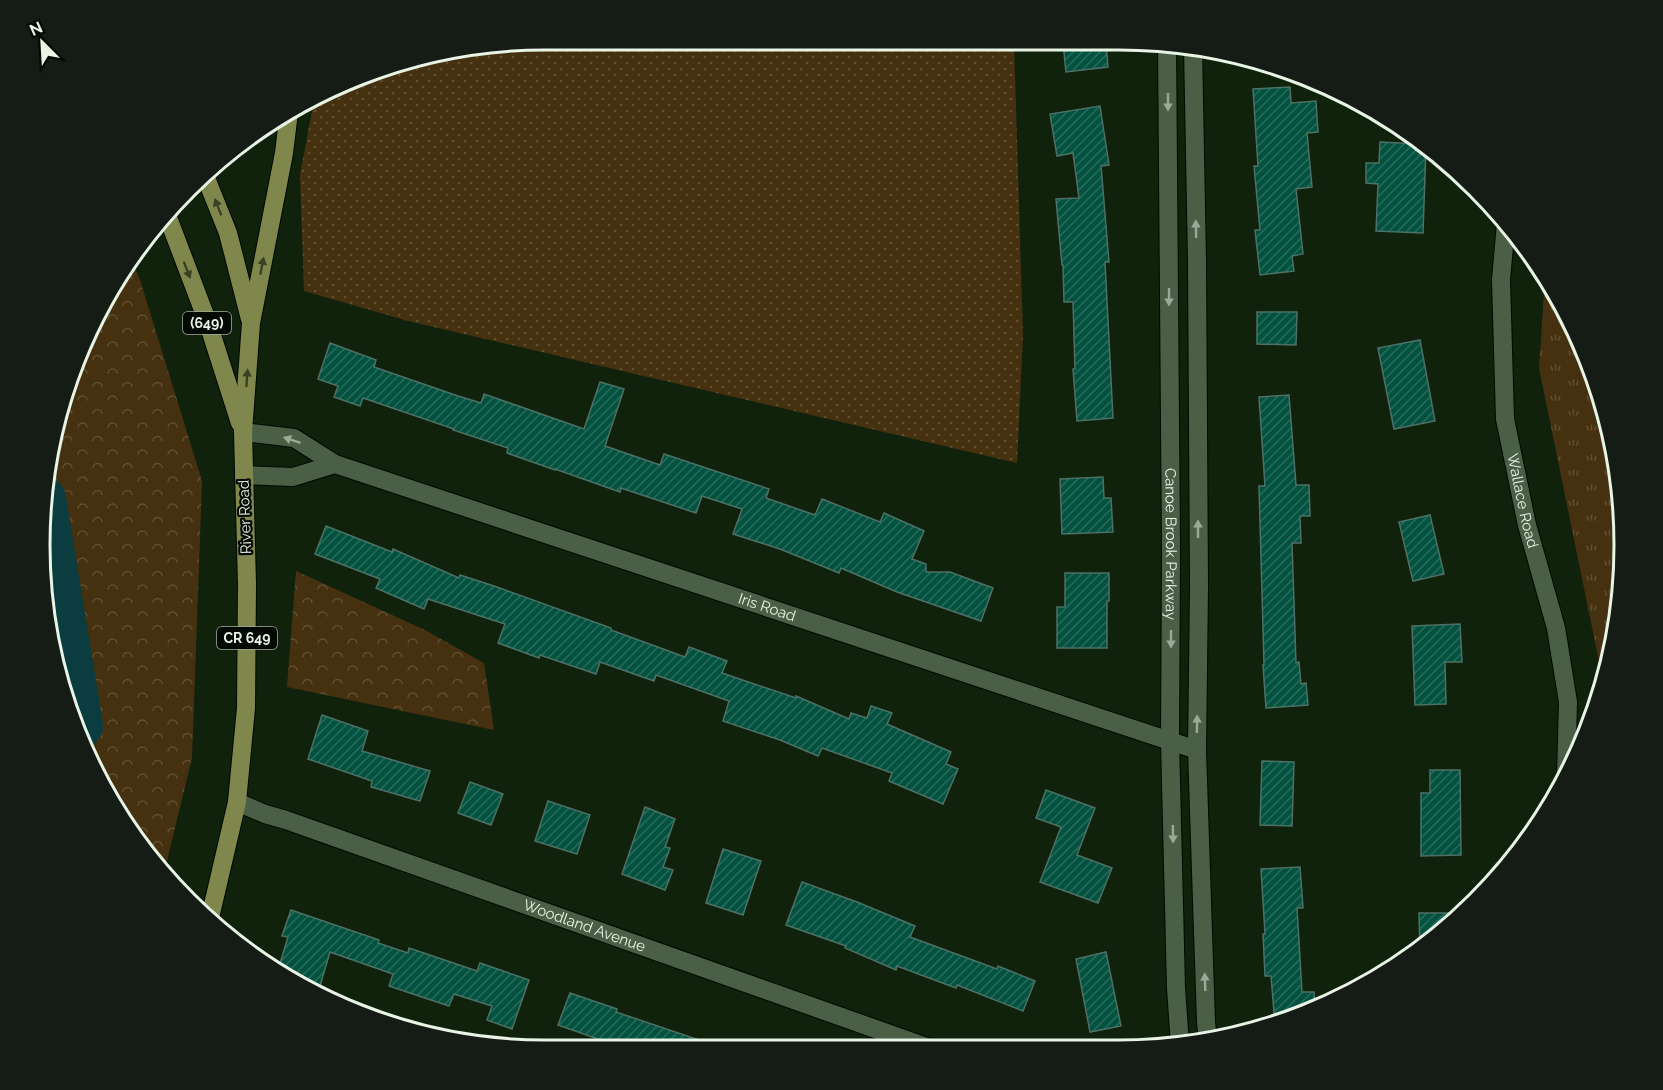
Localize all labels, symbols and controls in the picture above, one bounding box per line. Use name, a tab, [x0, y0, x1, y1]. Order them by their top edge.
north arrow	[12, 12, 72, 72]
text: N	[27, 18, 46, 40]
one-way arrow	[1163, 92, 1172, 111]
one-way arrow	[212, 197, 222, 215]
one-way arrow	[1191, 220, 1201, 239]
one-way arrow	[258, 256, 267, 275]
one-way arrow	[183, 261, 193, 279]
one-way arrow	[1164, 287, 1174, 306]
road number: (649)	[183, 312, 231, 334]
one-way arrow	[242, 368, 252, 387]
one-way arrow	[283, 435, 301, 444]
street label: Wallace Road	[1503, 452, 1542, 550]
street label: Canoe Brook Parkway	[1161, 468, 1180, 620]
street label: River Road	[235, 480, 255, 554]
one-way arrow	[1194, 520, 1203, 539]
street label: Iris Road	[736, 589, 798, 625]
road number: CR 649	[217, 627, 277, 649]
one-way arrow	[1166, 629, 1176, 648]
one-way arrow	[1192, 715, 1202, 734]
one-way arrow	[1168, 824, 1177, 843]
street label: Woodland Avenue	[521, 896, 648, 956]
one-way arrow	[1200, 973, 1209, 992]

